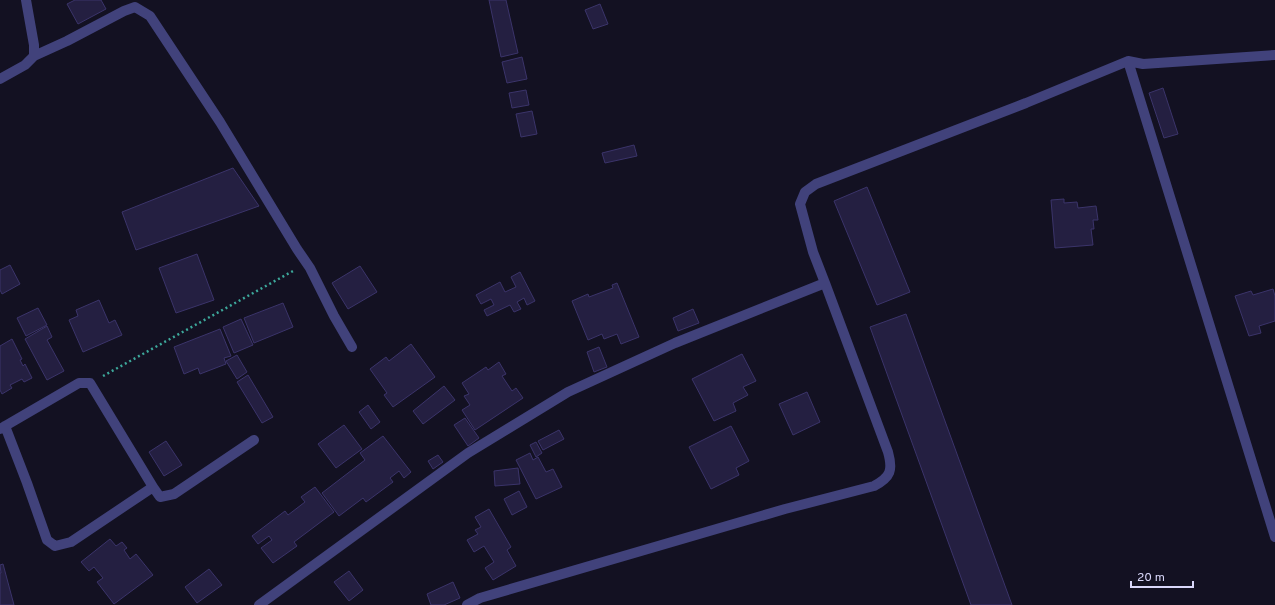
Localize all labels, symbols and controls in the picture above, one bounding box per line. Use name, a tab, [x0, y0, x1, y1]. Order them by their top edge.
scale bar	[1131, 563, 1193, 589]
text: 20 m	[1137, 570, 1165, 586]

